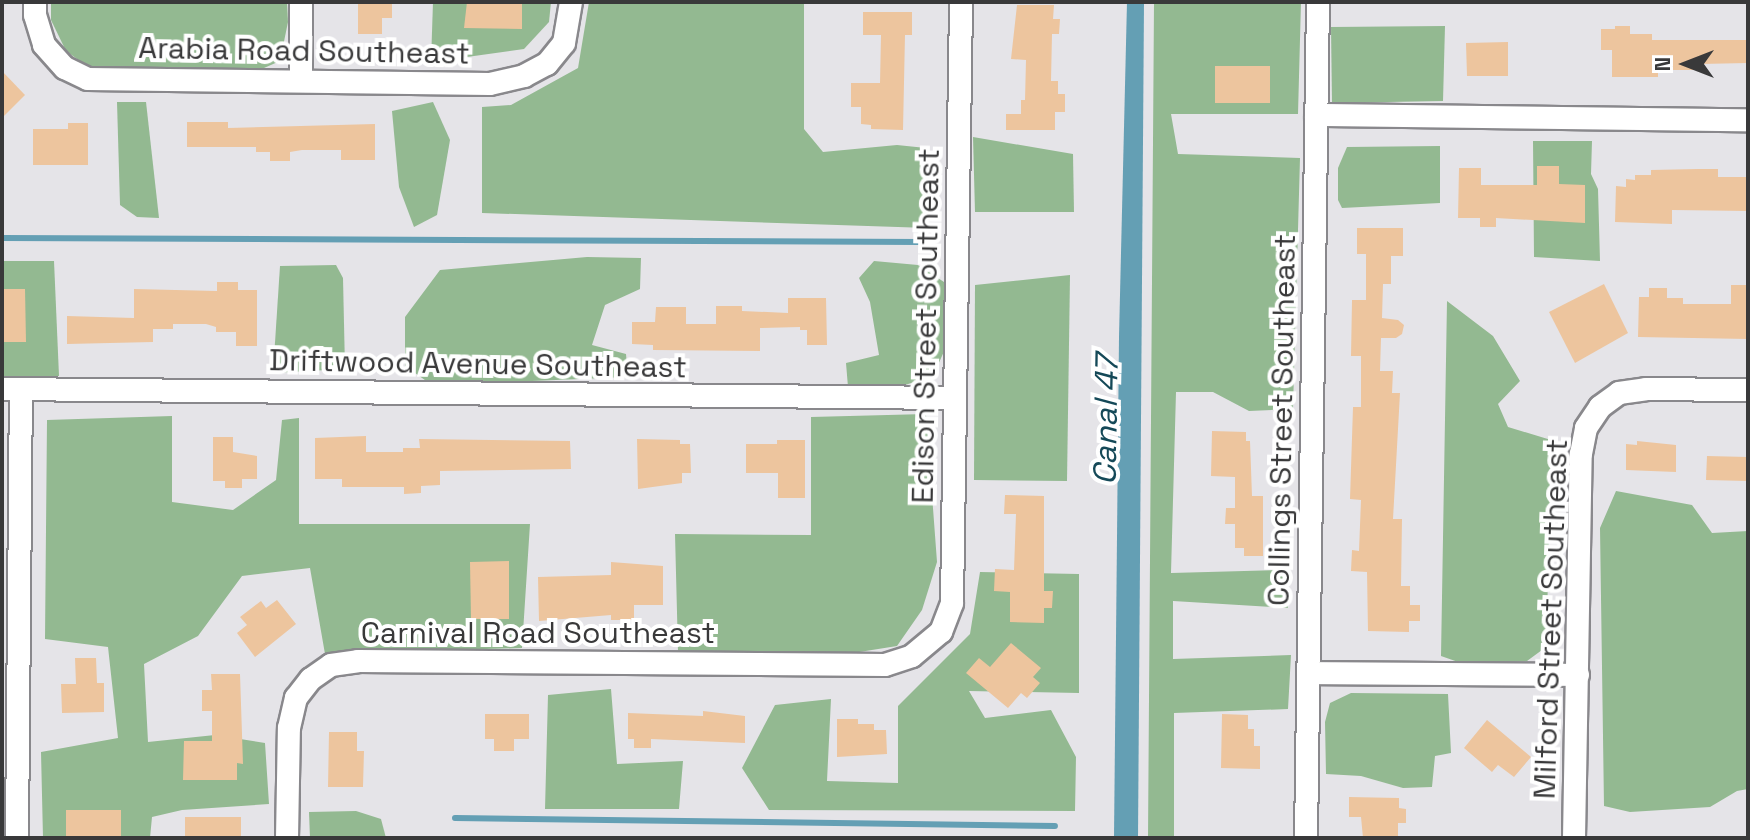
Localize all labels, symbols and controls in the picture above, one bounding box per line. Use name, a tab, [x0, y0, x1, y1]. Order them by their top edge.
north arrow	[1646, 24, 1726, 104]
street label: Arabia Road Southeast	[138, 30, 470, 72]
text: N	[1648, 57, 1676, 71]
street label: Edison Street Southeast	[905, 148, 947, 504]
street label: Collings Street Southeast	[1261, 234, 1303, 606]
street label: Driftwood Avenue Southeast	[269, 342, 687, 386]
water label: Canal 47	[1086, 355, 1126, 485]
street label: Milford Street Southeast	[1527, 438, 1575, 800]
street label: Carnival Road Southeast	[361, 615, 715, 651]

